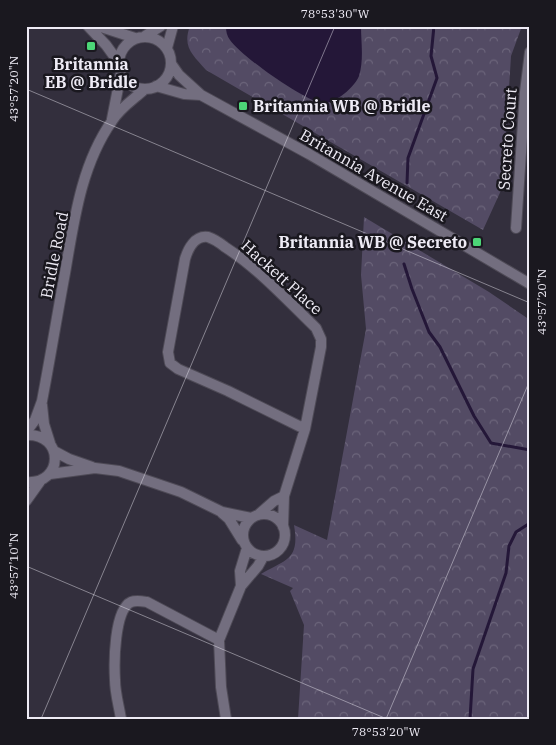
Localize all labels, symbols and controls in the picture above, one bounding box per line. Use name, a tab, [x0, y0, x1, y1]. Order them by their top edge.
text: 78°53'30"W	[301, 6, 370, 21]
marker: Britannia EB @ Bridle	[85, 40, 97, 52]
place label: Britannia EB @ Bridle	[45, 54, 137, 92]
text: 43°57'20"N	[6, 56, 21, 122]
street label: Secreto Court	[493, 87, 521, 191]
place label: Britannia WB @ Bridle	[253, 96, 431, 116]
marker: Britannia WB @ Bridle	[237, 100, 249, 112]
street label: Britannia Avenue East	[296, 124, 452, 226]
street label: Bridle Road	[36, 210, 72, 300]
place label: Britannia WB @ Secreto	[279, 232, 467, 252]
street label: Hackett Place	[237, 235, 327, 319]
marker: Britannia WB @ Secreto	[471, 236, 483, 248]
text: 43°57'20"N	[534, 269, 549, 335]
text: 43°57'10"N	[6, 533, 21, 599]
text: 78°53'20"W	[352, 724, 421, 739]

